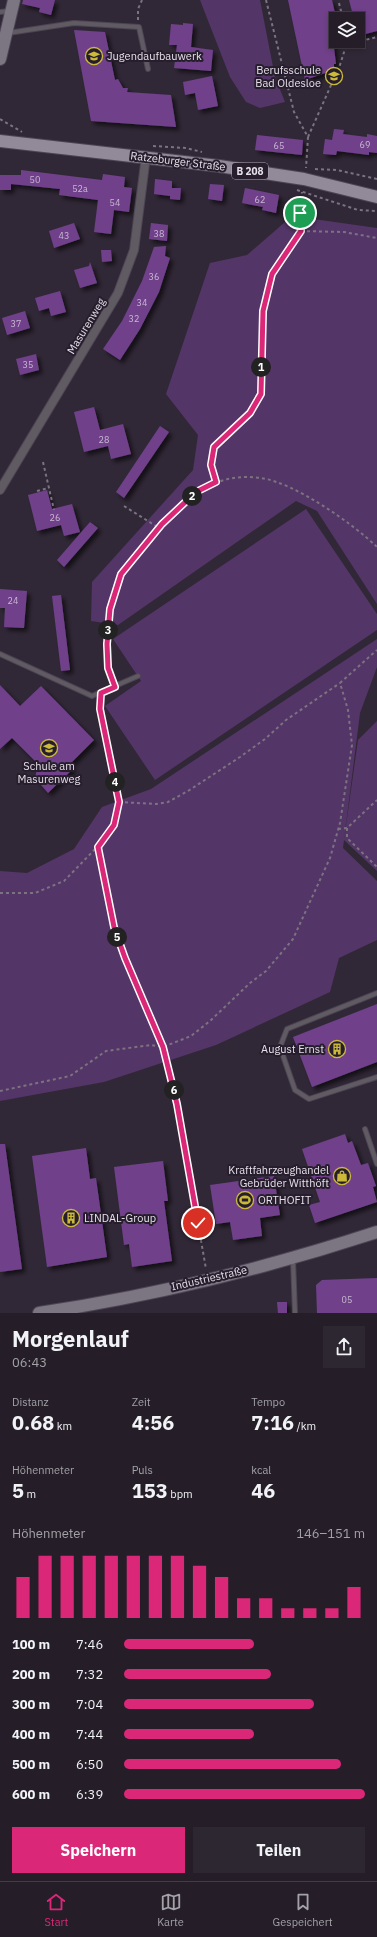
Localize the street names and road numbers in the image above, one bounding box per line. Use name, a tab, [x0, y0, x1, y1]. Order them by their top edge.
street label: Ratzeburger Straße	[130, 148, 226, 174]
road number: B 208	[232, 163, 268, 179]
street label: Masurenweg	[64, 295, 108, 357]
street label: Industriestraße	[170, 1262, 248, 1294]

